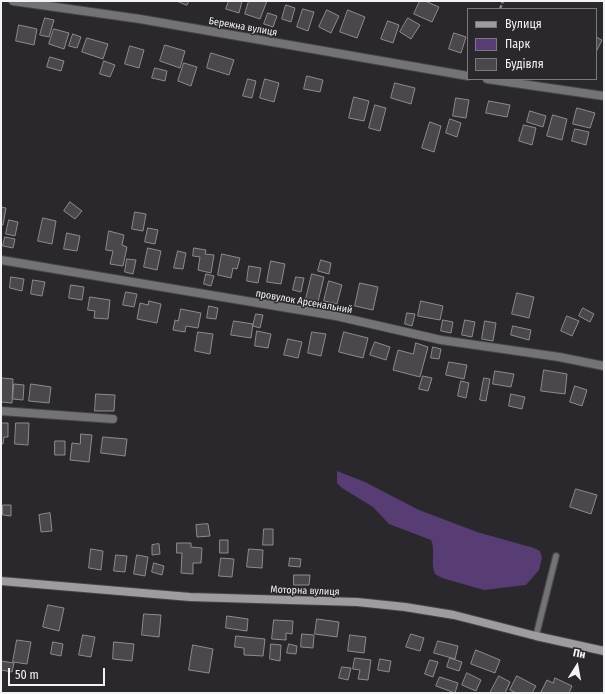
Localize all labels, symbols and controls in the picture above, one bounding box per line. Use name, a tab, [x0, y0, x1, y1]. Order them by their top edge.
legend	[467, 8, 597, 80]
street label: Бережна вулиця	[208, 15, 278, 39]
text: Вулиця	[505, 17, 542, 31]
text: Парк	[505, 37, 530, 51]
text: Будівля	[505, 57, 544, 71]
street label: провулок Арсенальний	[255, 288, 353, 316]
street label: Моторна вулиця	[270, 584, 340, 598]
north arrow	[557, 646, 597, 686]
text: Пн	[572, 646, 587, 661]
scale bar	[10, 660, 107, 686]
text: 50 m	[15, 668, 39, 682]

